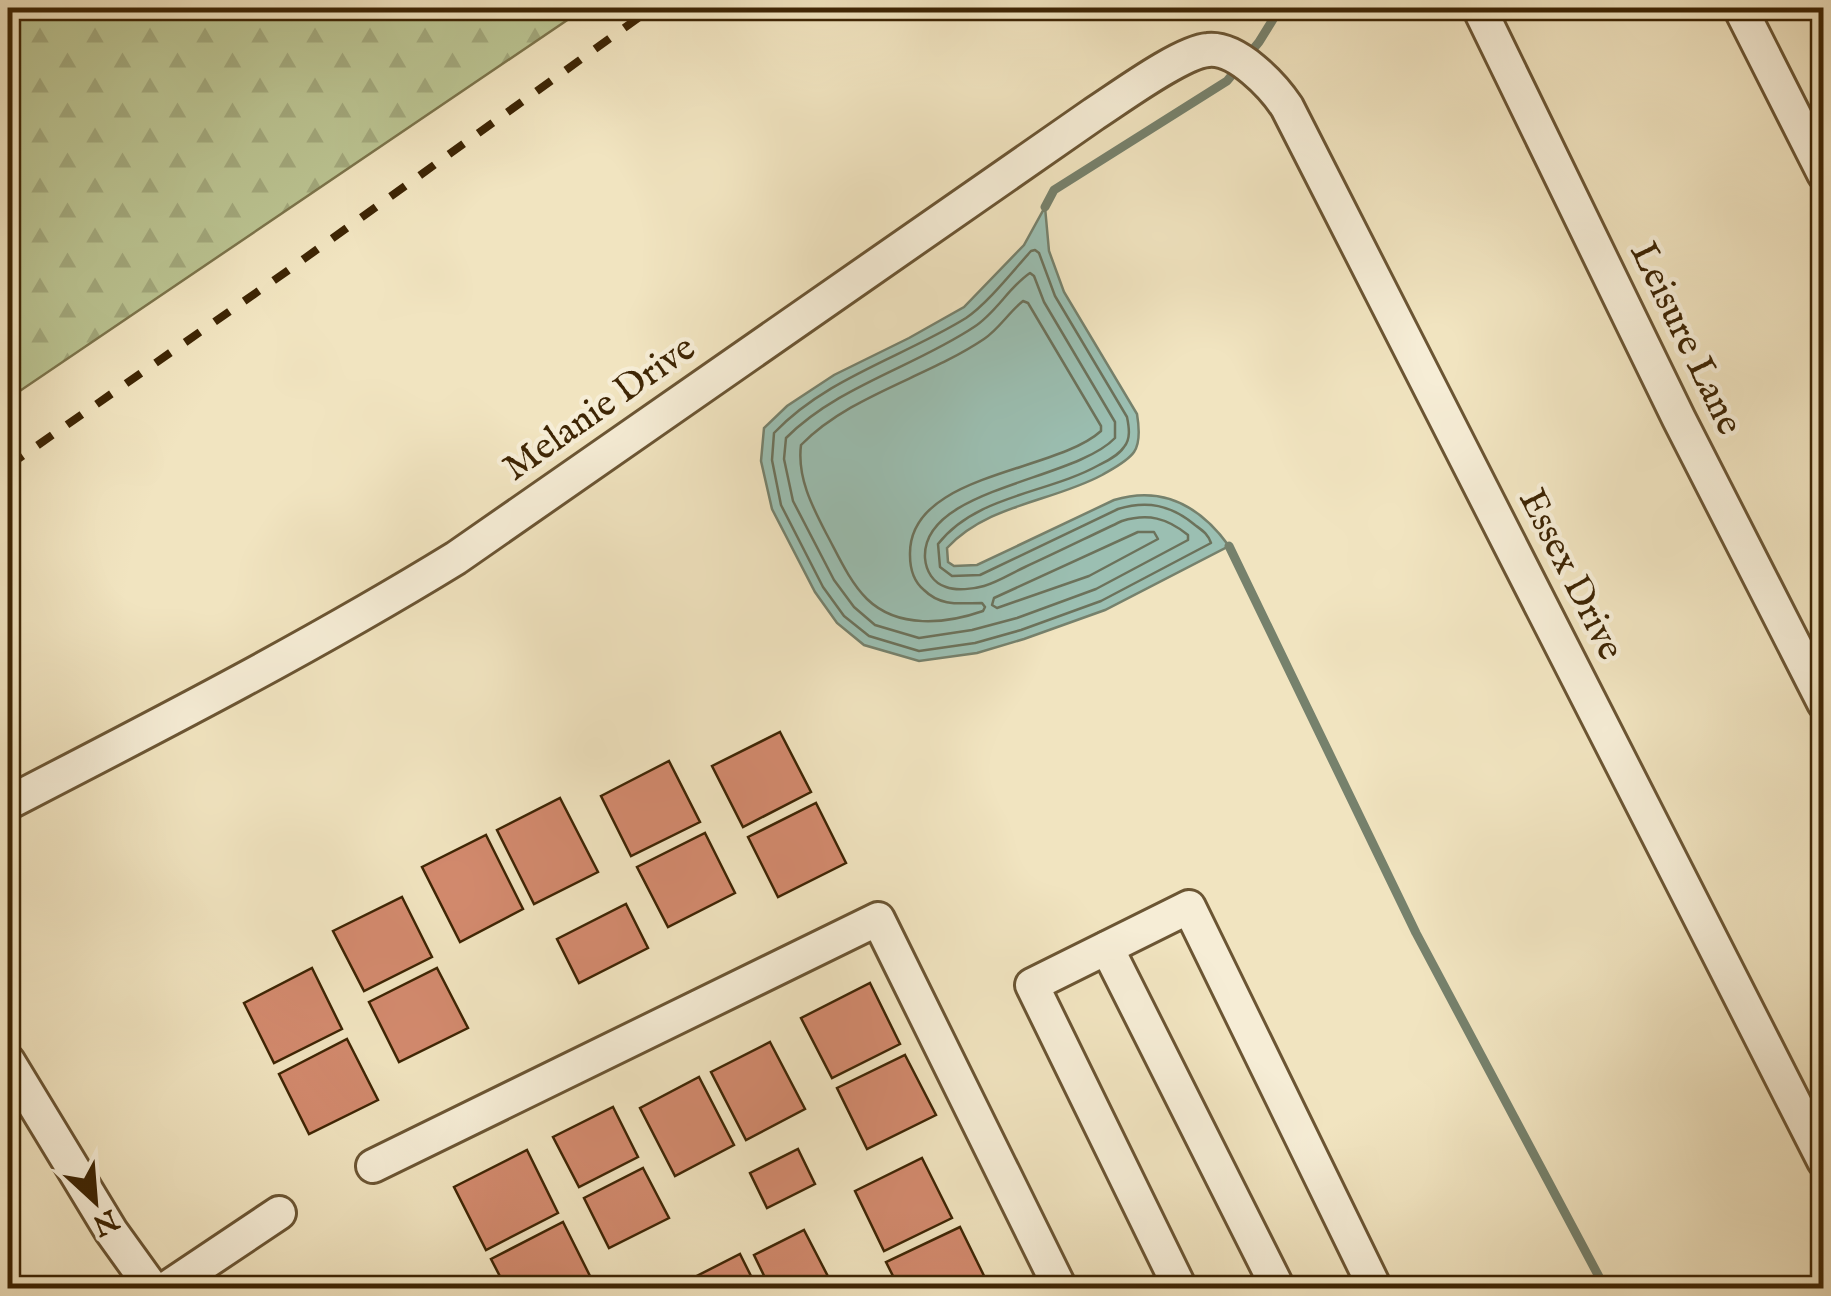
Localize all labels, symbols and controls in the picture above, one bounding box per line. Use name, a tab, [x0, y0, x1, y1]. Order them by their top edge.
street label: Leisure Lane	[1618, 235, 1752, 443]
street label: Melanie Drive	[494, 325, 706, 493]
street label: Essex Drive	[1506, 481, 1634, 669]
north arrow	[45, 1151, 145, 1251]
text: N	[86, 1200, 124, 1242]

